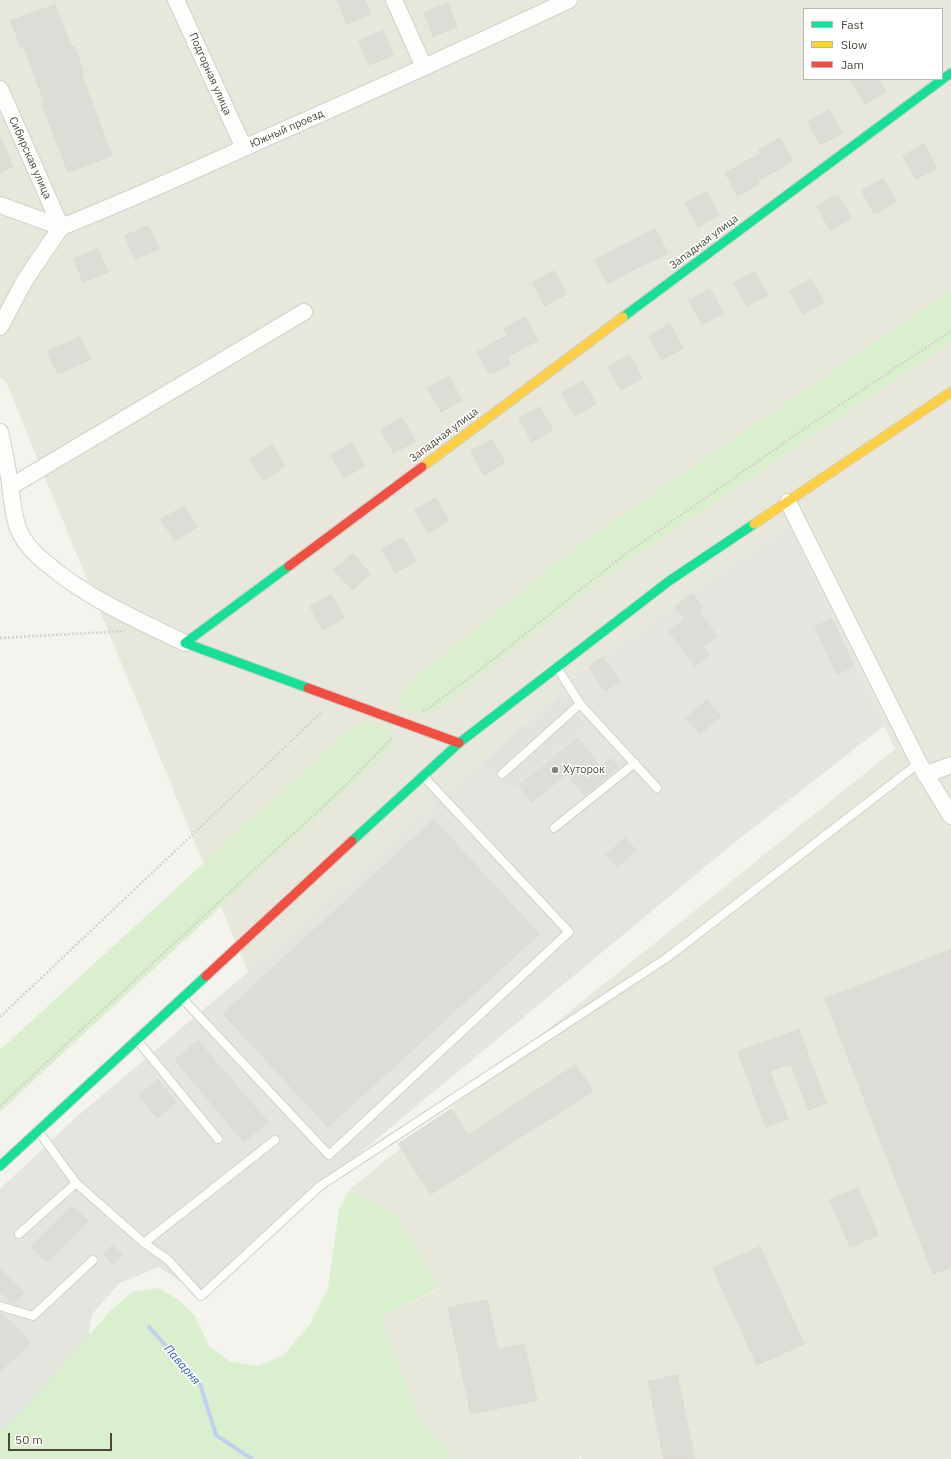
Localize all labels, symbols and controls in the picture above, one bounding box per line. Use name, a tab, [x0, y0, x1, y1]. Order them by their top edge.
legend	[803, 8, 943, 80]
text: Fast	[841, 17, 864, 32]
street label: Подгорная улица	[186, 31, 234, 117]
text: Slow	[841, 37, 867, 52]
text: Jam	[841, 57, 864, 72]
street label: Южный проезд	[248, 107, 326, 151]
street label: Сибирская улица	[6, 115, 54, 201]
street label: Западная улица	[667, 212, 741, 272]
street label: Западная улица	[407, 405, 481, 465]
place label: Хуторок	[563, 763, 605, 777]
marker: Хуторок	[550, 765, 560, 775]
water label: Паварня	[161, 1342, 203, 1388]
scale bar	[10, 1425, 114, 1451]
text: 50 m	[15, 1432, 43, 1447]

